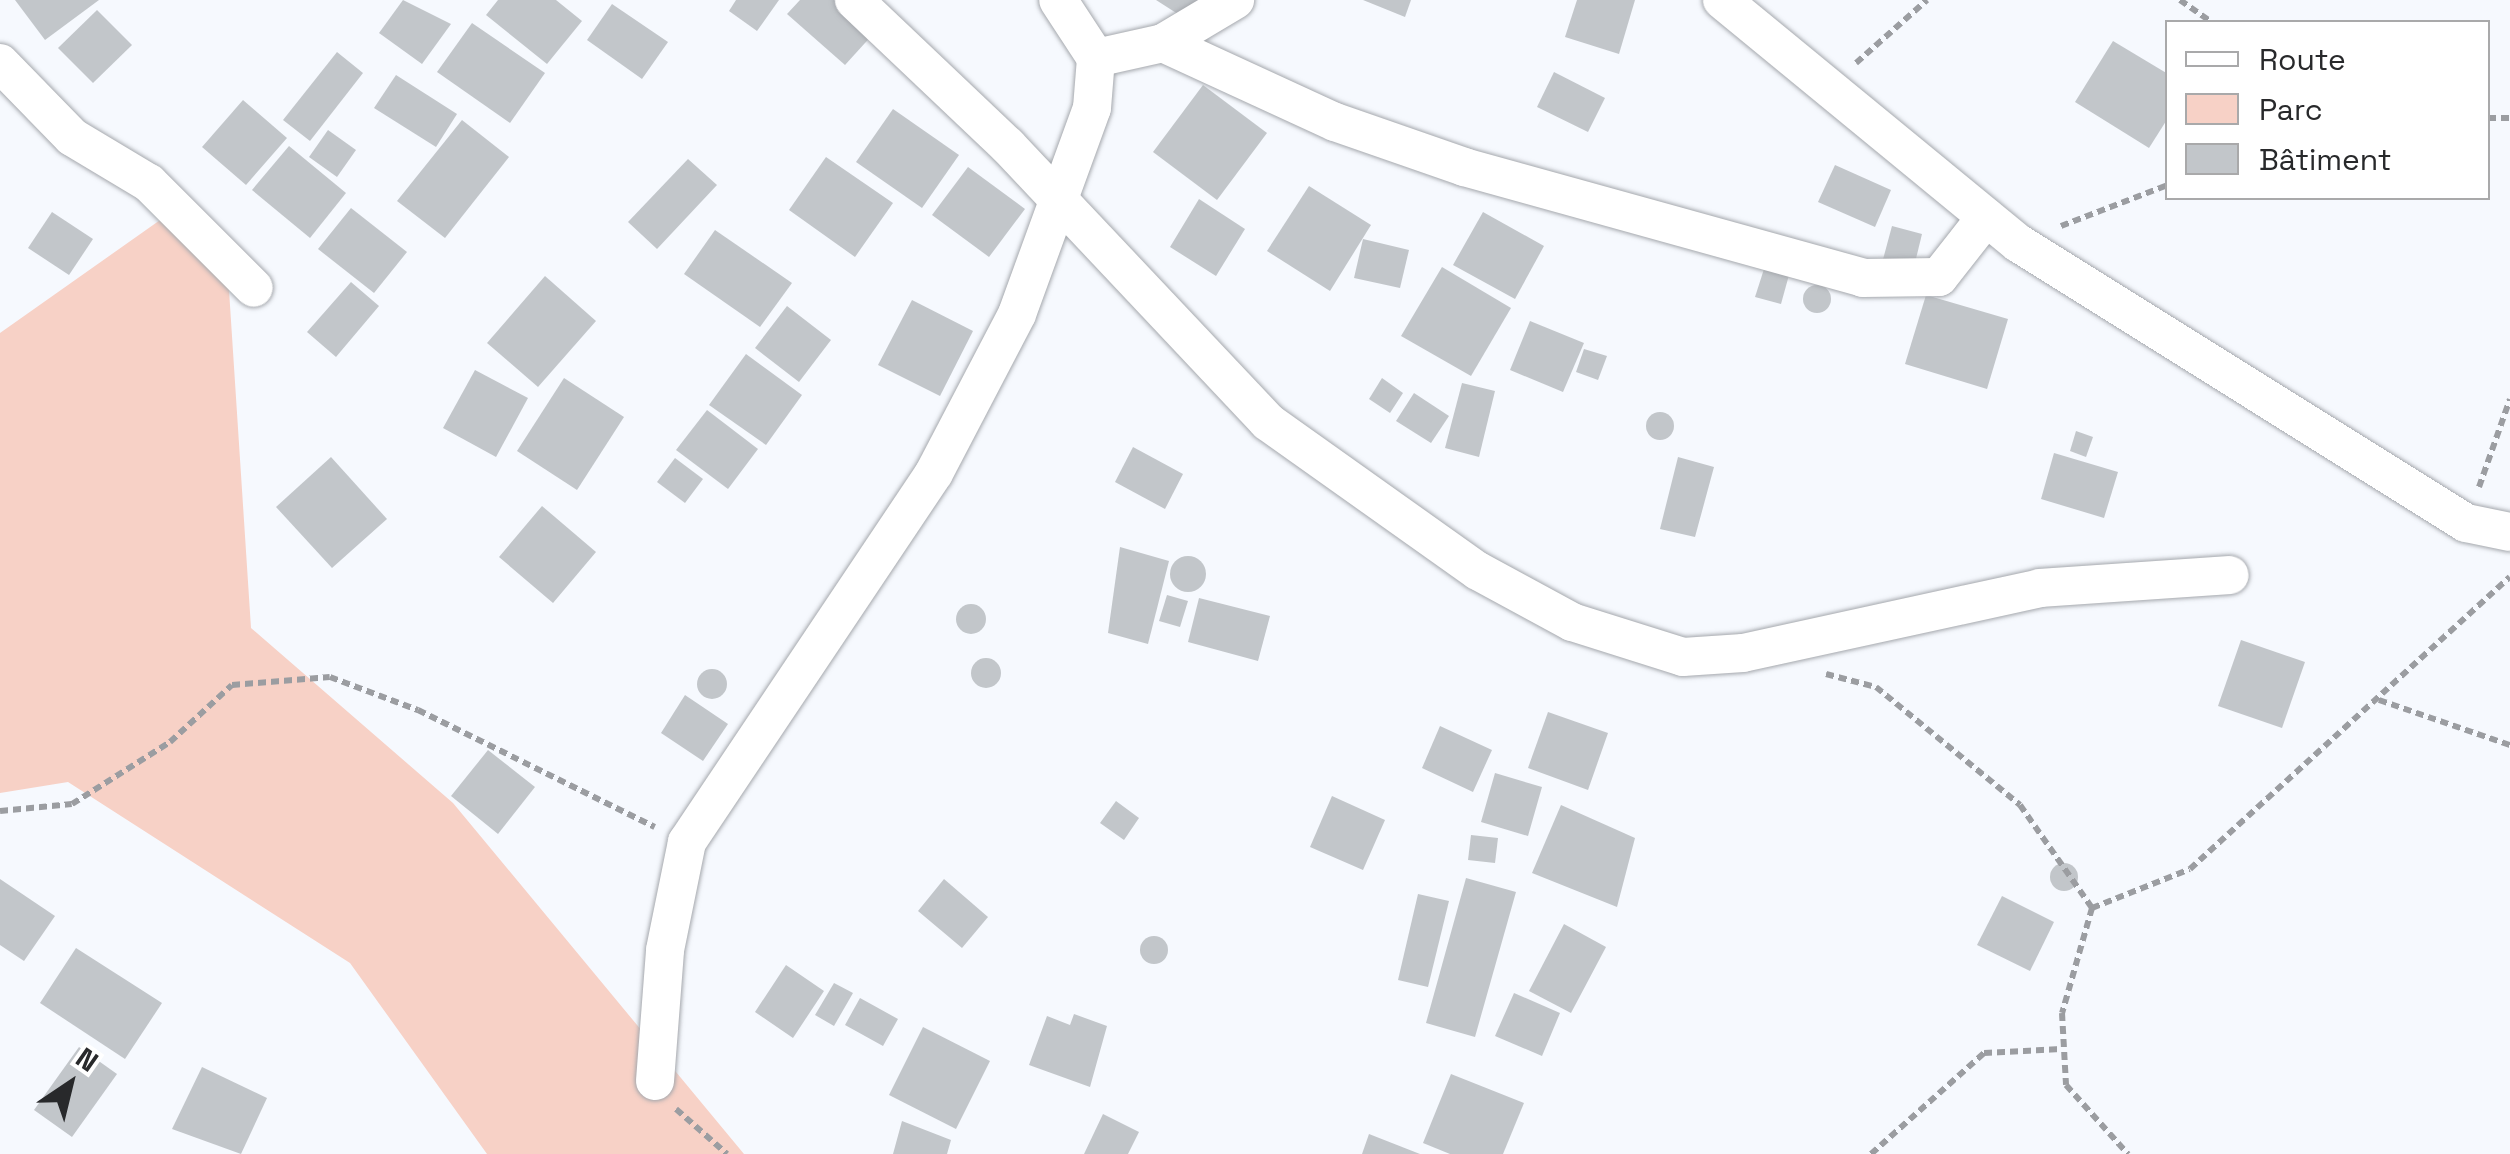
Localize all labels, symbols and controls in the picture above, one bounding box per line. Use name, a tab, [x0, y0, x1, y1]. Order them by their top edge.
legend	[2165, 20, 2490, 200]
text: Route	[2259, 40, 2346, 79]
text: Parc	[2259, 90, 2323, 129]
text: Bâtiment	[2259, 140, 2392, 179]
north arrow	[20, 1034, 120, 1134]
text: N	[69, 1039, 105, 1080]

